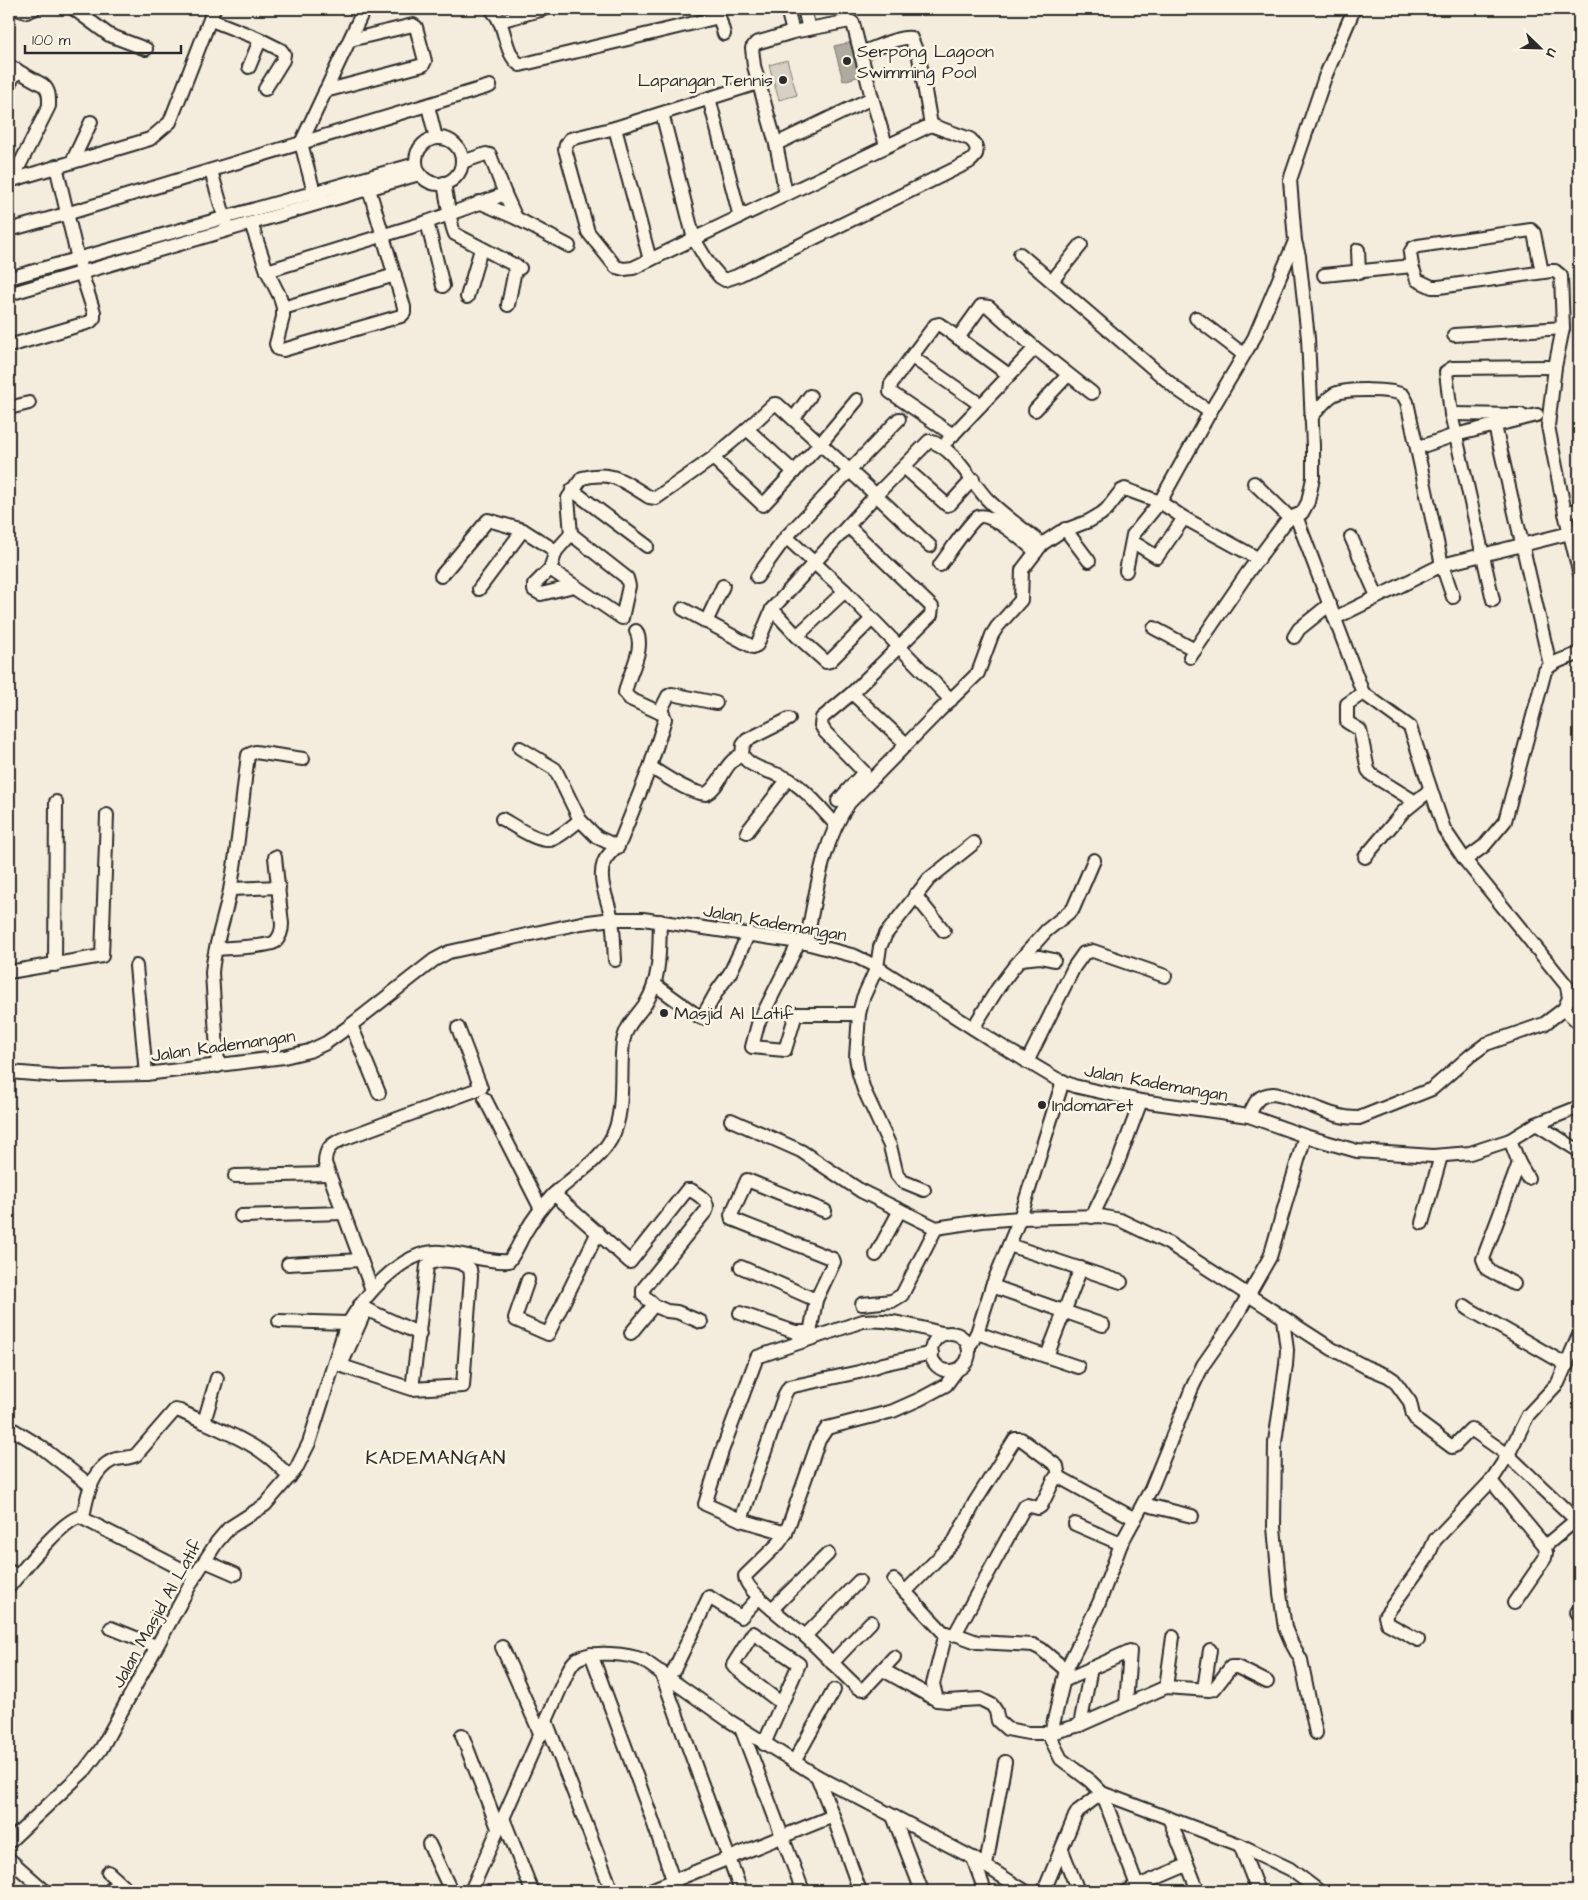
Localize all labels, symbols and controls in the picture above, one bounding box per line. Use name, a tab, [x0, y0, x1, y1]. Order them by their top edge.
scale bar	[25, 22, 181, 54]
north arrow	[1516, 22, 1566, 72]
text: 100 m	[32, 30, 71, 51]
place label: Serpong Lagoon Swimming Pool	[857, 39, 994, 86]
text: U	[1540, 45, 1562, 60]
marker: Serpong Lagoon Swimming Pool	[841, 55, 853, 67]
place label: Lapangan Tennis	[638, 68, 773, 94]
marker: Lapangan Tennis	[777, 74, 789, 86]
street label: Jalan Kademangan	[701, 898, 849, 949]
place label: Masjid Al Latif	[674, 1001, 794, 1026]
marker: Masjid Al Latif	[658, 1007, 670, 1019]
street label: Jalan Kademangan	[149, 1023, 297, 1069]
street label: Jalan Kademangan	[1082, 1058, 1230, 1109]
place label: Indomaret	[1052, 1093, 1134, 1118]
marker: Indomaret	[1036, 1099, 1048, 1111]
district label: KADEMANGAN	[366, 1444, 506, 1472]
street label: Jalan Masjid Al Latif	[106, 1535, 208, 1693]

